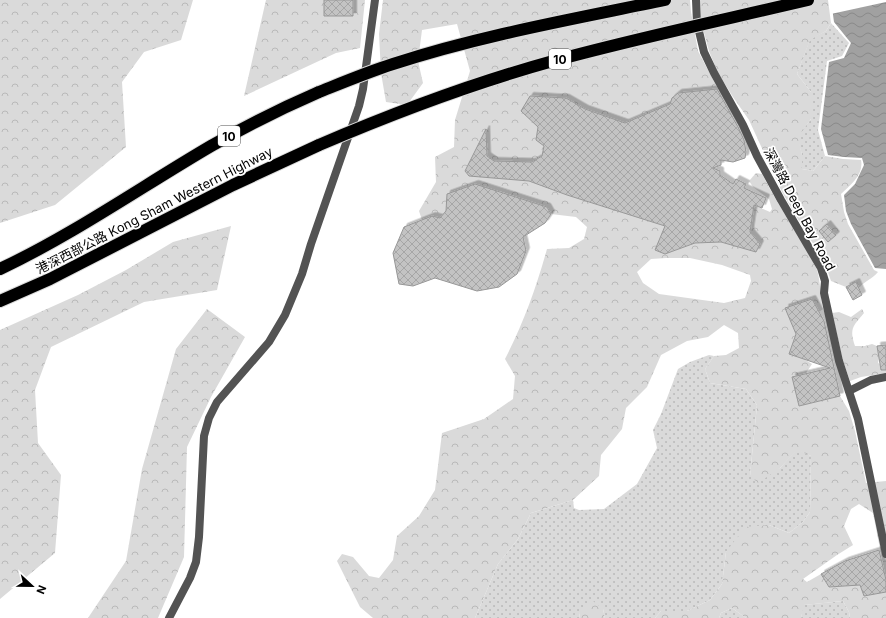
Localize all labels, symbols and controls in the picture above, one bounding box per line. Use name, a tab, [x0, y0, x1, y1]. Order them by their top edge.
road number: 10	[549, 49, 571, 69]
road number: 10	[218, 126, 240, 146]
street label: 港深西部公路 Kong Sham Western Highway	[33, 143, 275, 277]
street label: 深灣路 Deep Bay Road	[761, 145, 839, 273]
north arrow	[12, 566, 52, 606]
text: N	[33, 583, 49, 596]

